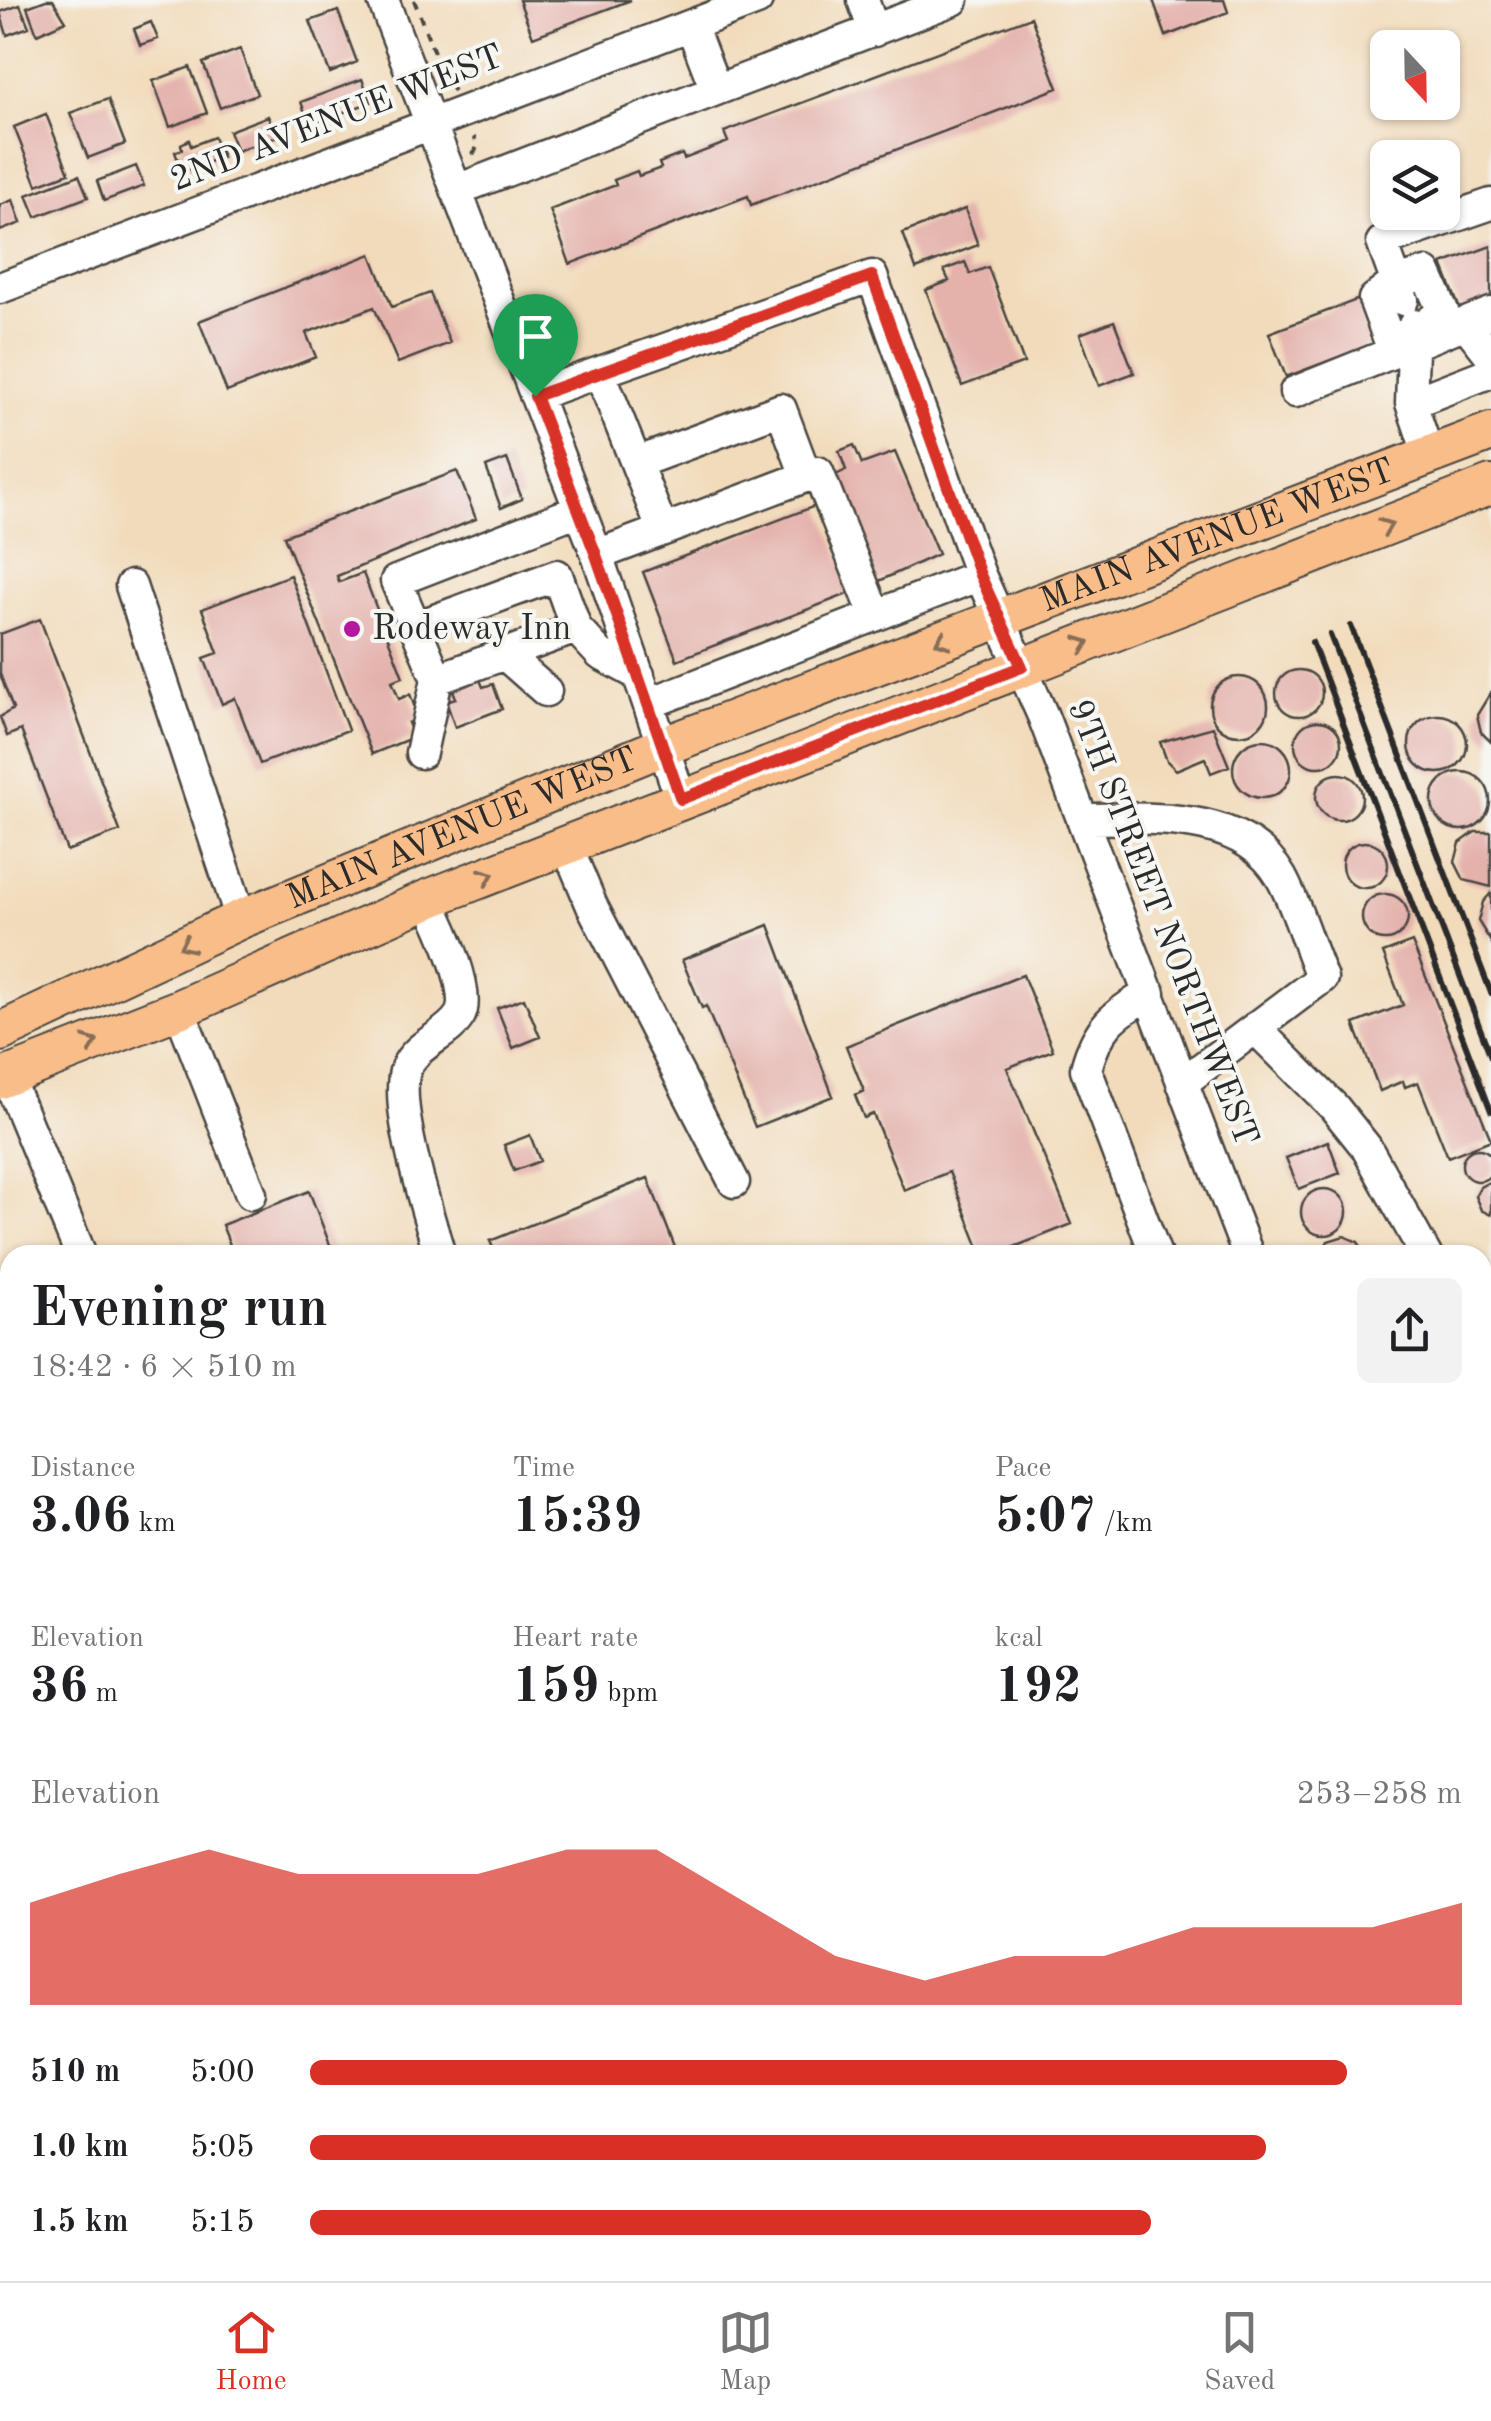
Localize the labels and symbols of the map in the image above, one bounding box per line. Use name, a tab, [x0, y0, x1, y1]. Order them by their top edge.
north arrow	[1370, 30, 1460, 120]
street label: 2ND AVENUE WEST	[166, 39, 508, 199]
pin	[493, 294, 578, 397]
street label: MAIN AVENUE WEST	[1036, 453, 1399, 619]
one-way arrow	[1376, 518, 1394, 538]
place label: Rodeway Inn	[372, 612, 572, 647]
marker: Rodeway Inn	[341, 618, 363, 640]
one-way arrow	[935, 630, 952, 650]
one-way arrow	[1073, 635, 1091, 655]
street label: 9TH STREET NORTHWEST	[1061, 695, 1263, 1151]
street label: MAIN AVENUE WEST	[282, 741, 642, 916]
one-way arrow	[477, 867, 494, 887]
one-way arrow	[178, 933, 196, 953]
one-way arrow	[81, 1035, 99, 1055]

